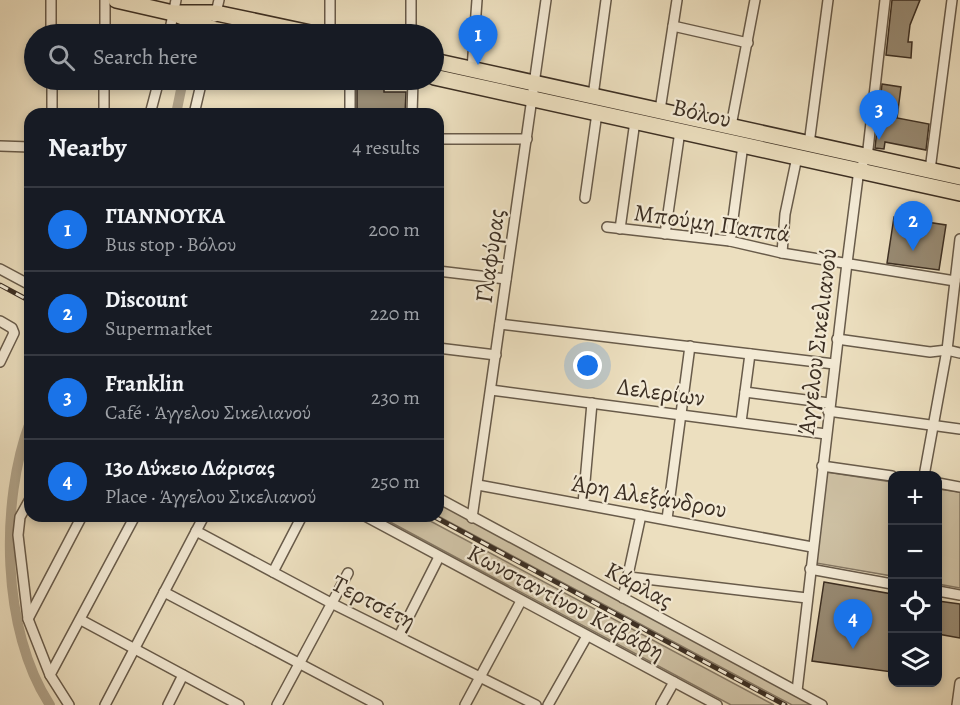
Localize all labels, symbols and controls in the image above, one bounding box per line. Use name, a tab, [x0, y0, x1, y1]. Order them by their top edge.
pin: 1	[458, 16, 498, 65]
search box	[24, 24, 444, 90]
icon: search	[45, 41, 78, 74]
text: Search here	[93, 42, 198, 72]
pin: 3	[860, 90, 898, 140]
street label: Βόλου	[669, 91, 735, 135]
text: Nearby	[48, 130, 127, 165]
text: 4 results	[352, 134, 420, 161]
street label: Μπούμη Παππά	[632, 196, 792, 250]
text: ΓΙΑΝΝΟΥΚΑ	[105, 201, 225, 231]
pin: 2	[894, 202, 932, 251]
street label: Γλαφύρας	[468, 207, 512, 305]
text: 1	[64, 216, 71, 243]
text: 200 m	[369, 216, 420, 243]
text: Bus stop · Βόλου	[105, 231, 236, 258]
street label: Άγγελου Σικελιανού	[790, 246, 844, 438]
text: Discount	[105, 285, 188, 315]
text: 2	[63, 300, 72, 327]
text: 220 m	[370, 300, 420, 327]
text: Supermarket	[105, 315, 212, 342]
your location	[573, 351, 602, 380]
text: Franklin	[105, 369, 184, 399]
street label: Δελερίων	[615, 370, 707, 414]
text: 3	[63, 384, 72, 411]
text: 230 m	[371, 384, 420, 411]
text: Café · Άγγελου Σικελιανού	[105, 399, 311, 426]
text: 13ο Λύκειο Λάρισας	[105, 453, 275, 483]
street label: Άρη Αλεξάνδρου	[568, 467, 730, 525]
text: 4	[63, 468, 72, 495]
text: 250 m	[371, 468, 420, 495]
map controls	[888, 471, 942, 687]
button: +	[888, 471, 942, 525]
text: Place · Άγγελου Σικελιανού	[105, 483, 316, 510]
button: −	[888, 525, 942, 579]
street label: Κωνσταντίνου Καβάφη	[462, 536, 670, 668]
street label: Κάρλας	[599, 554, 679, 616]
street label: Τερτσέτη	[326, 567, 422, 637]
button: locate	[888, 579, 942, 633]
pin: 4	[834, 600, 872, 649]
button: layers	[888, 633, 942, 687]

